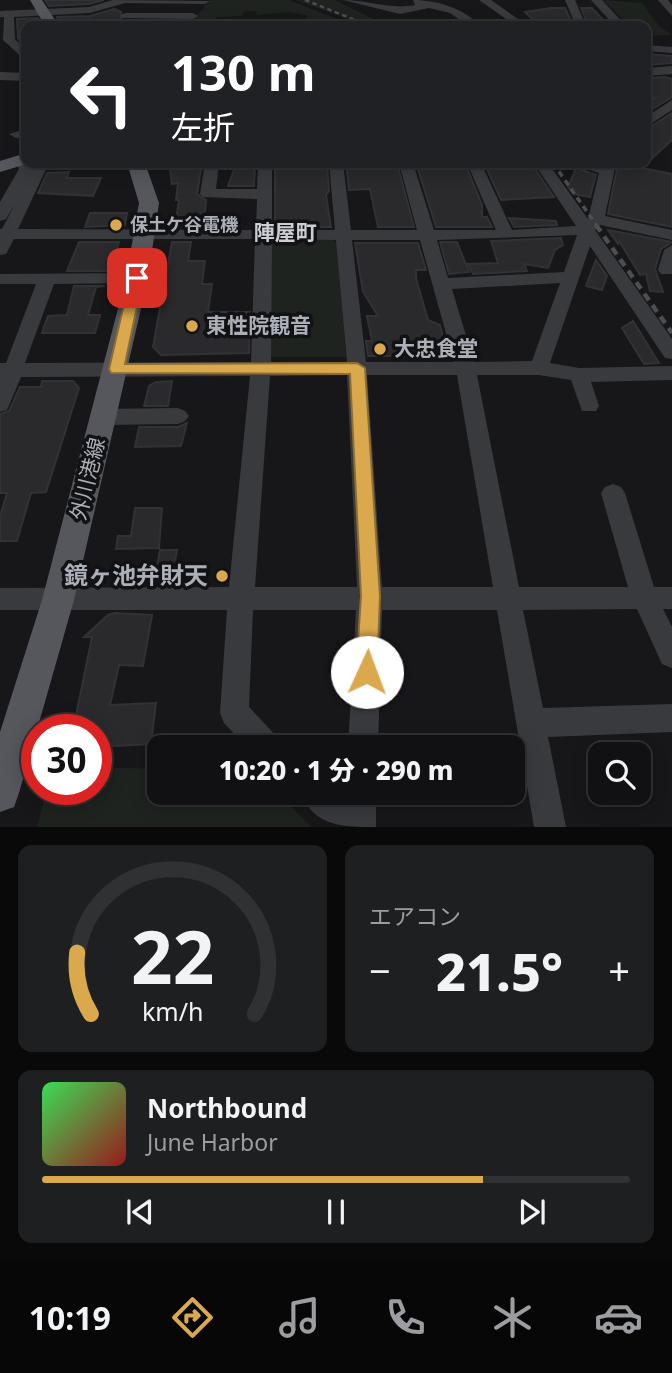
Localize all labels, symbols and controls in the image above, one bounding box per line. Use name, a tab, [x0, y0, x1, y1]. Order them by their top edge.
text: 130 m	[171, 39, 316, 105]
icon: left	[56, 49, 147, 140]
text: 左折	[171, 105, 235, 148]
place label: 保土ケ谷電機	[130, 212, 239, 236]
marker: 保土ケ谷電機	[108, 217, 124, 233]
district label: 陣屋町	[254, 218, 317, 246]
pin	[107, 248, 167, 308]
icon: arrive	[118, 259, 156, 297]
place label: 東性院観音	[206, 311, 311, 339]
marker: 東性院観音	[184, 318, 200, 334]
place label: 大忠食堂	[394, 334, 478, 362]
marker: 大忠食堂	[372, 341, 388, 357]
street label: 外川港線	[63, 435, 111, 523]
place label: 鏡ヶ池弁財天	[64, 558, 208, 591]
marker: 鏡ヶ池弁財天	[214, 568, 230, 584]
position arrow	[330, 635, 404, 709]
speed limit sign: 30	[21, 714, 112, 805]
map controls	[588, 742, 651, 805]
button: search	[588, 742, 651, 805]
text: 10:20 · 1 分 · 290 m	[219, 752, 453, 788]
text: エアコン	[369, 900, 461, 932]
text: 22	[131, 907, 214, 1006]
text: 21.5°	[436, 935, 563, 1006]
text: −	[369, 944, 391, 996]
text: +	[608, 944, 630, 996]
text: km/h	[142, 994, 203, 1028]
text: Northbound	[147, 1090, 307, 1126]
text: June Harbor	[147, 1126, 278, 1158]
icon: previous	[121, 1193, 159, 1231]
icon: pause	[317, 1193, 355, 1231]
icon: next	[513, 1193, 551, 1231]
icon: directions	[168, 1293, 217, 1342]
icon: music	[275, 1293, 324, 1342]
icon: phone	[381, 1293, 430, 1342]
icon: climate	[488, 1293, 537, 1342]
icon: car	[594, 1293, 643, 1342]
text: 10:19	[29, 1296, 111, 1339]

